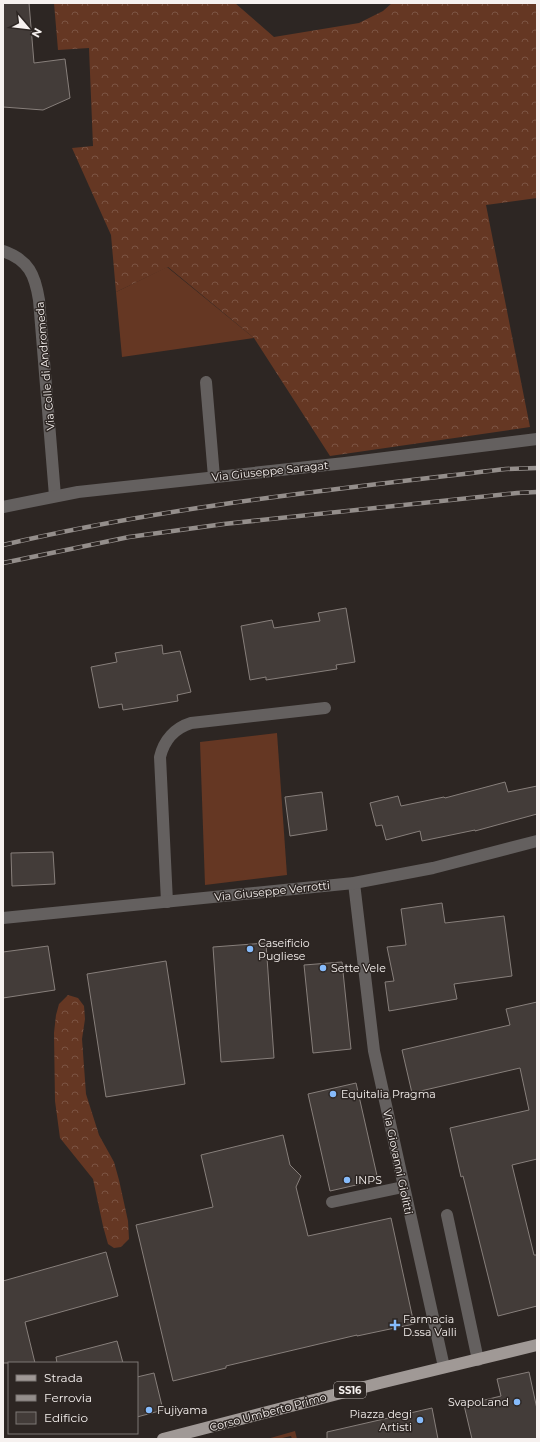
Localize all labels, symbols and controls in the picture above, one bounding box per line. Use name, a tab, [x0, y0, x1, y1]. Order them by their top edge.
north arrow	[8, 8, 48, 48]
text: N	[29, 25, 45, 40]
street label: Via Colle di Andromeda	[32, 301, 58, 431]
street label: Via Giuseppe Saragat	[211, 458, 330, 484]
street label: Via Giuseppe Verrotti	[214, 878, 330, 904]
place label: Caseificio Pugliese	[258, 936, 310, 963]
marker: Caseificio Pugliese	[245, 944, 255, 954]
place label: Sette Vele	[331, 961, 386, 975]
marker: Sette Vele	[318, 963, 328, 973]
place label: Equitalia Pragma	[341, 1087, 436, 1101]
marker: Equitalia Pragma	[328, 1089, 338, 1099]
street label: Via Giovanni Giolitti	[380, 1108, 416, 1216]
place label: INPS	[355, 1173, 382, 1187]
marker: INPS	[342, 1175, 352, 1185]
place label: Farmacia D.ssa Valli	[403, 1312, 457, 1339]
marker: Farmacia D.ssa Valli	[390, 1320, 400, 1330]
legend	[8, 1362, 138, 1434]
text: Strada	[44, 1370, 83, 1385]
road number: SS16	[334, 1382, 366, 1398]
text: Ferrovia	[44, 1390, 92, 1405]
street label: Corso Umberto Primo	[208, 1390, 328, 1434]
place label: SvapoLand	[448, 1395, 509, 1409]
marker: SvapoLand	[512, 1397, 522, 1407]
place label: Fujiyama	[157, 1403, 207, 1417]
marker: Fujiyama	[144, 1405, 154, 1415]
place label: Piazza degi Artisti	[349, 1407, 412, 1434]
text: Edificio	[44, 1410, 88, 1425]
marker: Piazza degi Artisti	[415, 1415, 425, 1425]

